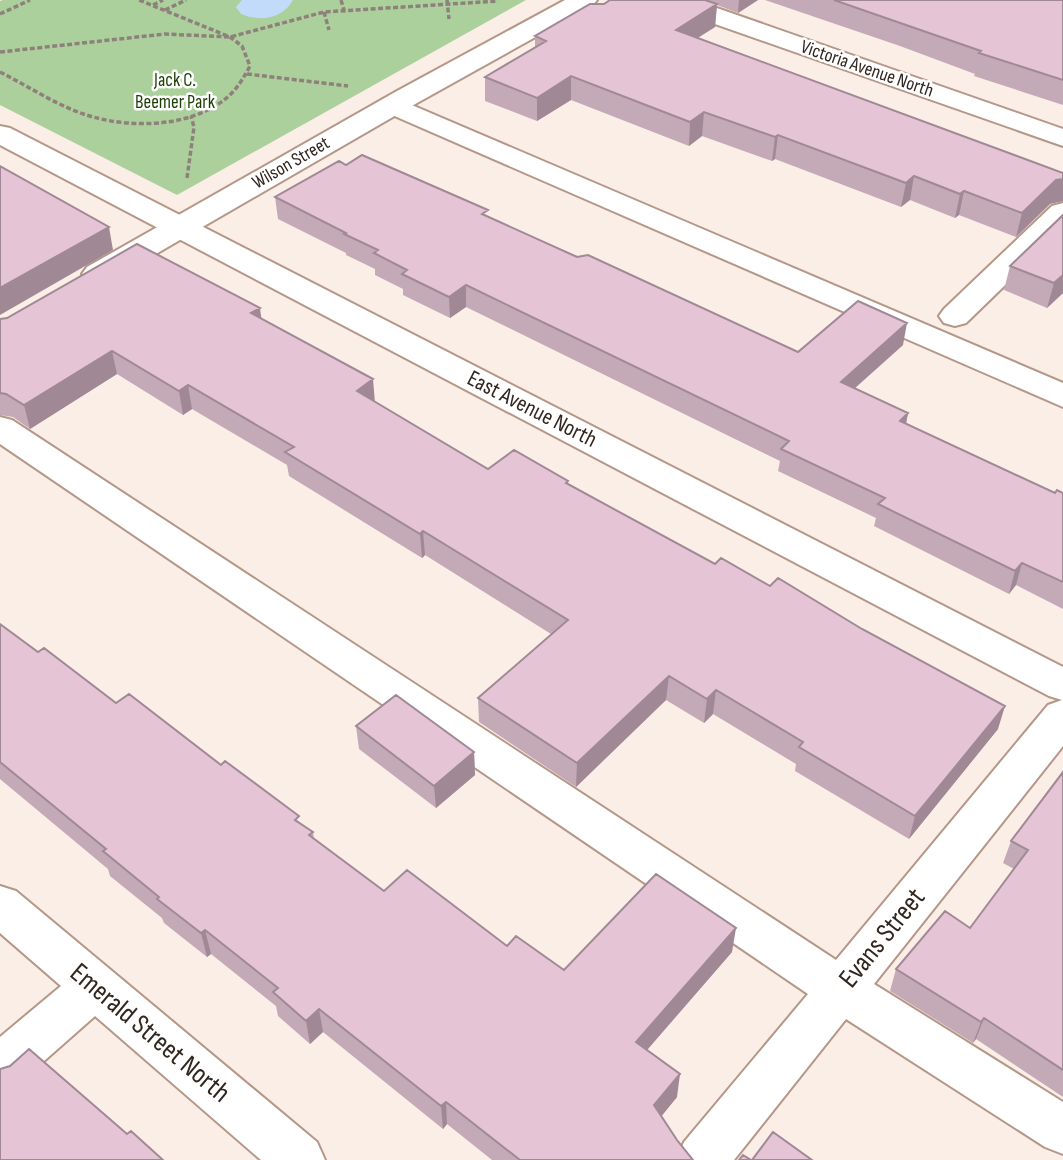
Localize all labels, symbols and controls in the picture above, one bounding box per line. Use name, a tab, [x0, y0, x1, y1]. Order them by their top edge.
street label: Victoria Avenue North	[797, 35, 937, 103]
park label: Jack C. Beemer Park	[135, 69, 216, 114]
street label: Wilson Street	[248, 132, 334, 194]
street label: East Avenue North	[462, 364, 602, 454]
street label: Evans Street	[832, 882, 932, 994]
street label: Emerald Street North	[63, 956, 237, 1110]

